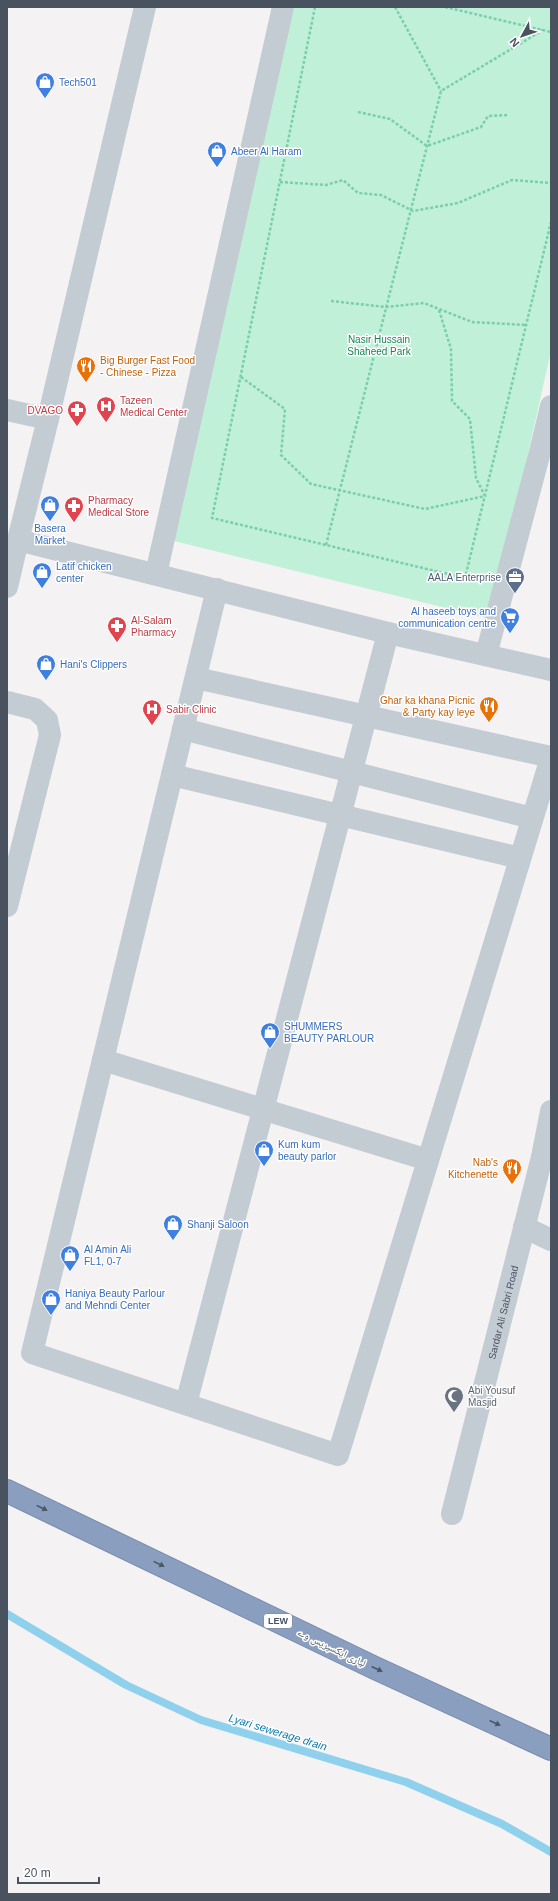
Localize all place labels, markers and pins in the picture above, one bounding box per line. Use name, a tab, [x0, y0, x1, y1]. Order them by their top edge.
shop icon: Tech501	[34, 71, 56, 99]
place label: Tech501	[59, 77, 97, 88]
shop icon: Abeer Al Haram	[206, 140, 228, 168]
place label: Abeer Al Haram	[231, 146, 302, 157]
restaurant icon: Big Burger Fast Food - Chinese - Pizza	[75, 355, 97, 383]
place label: Big Burger Fast Food - Chinese - Pizza	[100, 355, 195, 378]
hospital icon: Tazeen Medical Center	[95, 395, 117, 423]
place label: Tazeen Medical Center	[120, 395, 188, 418]
pharmacy icon: DVAGO	[66, 399, 88, 427]
place label: DVAGO	[28, 405, 63, 416]
shop icon: Basera Market	[39, 494, 61, 522]
pharmacy icon: Pharmacy Medical Store	[63, 495, 85, 523]
place label: Pharmacy Medical Store	[88, 495, 150, 518]
place label: Basera Market	[34, 523, 66, 546]
shop icon: Latif chicken center	[31, 561, 53, 589]
place label: Latif chicken center	[56, 561, 112, 584]
office icon: AALA Enterprise	[504, 566, 526, 594]
place label: AALA Enterprise	[428, 572, 501, 583]
place label: Al haseeb toys and communication centre	[398, 606, 496, 629]
supermarket icon: Al haseeb toys and communication centre	[499, 606, 521, 634]
pharmacy icon: Al-Salam Pharmacy	[106, 615, 128, 643]
place label: Al-Salam Pharmacy	[131, 615, 176, 638]
shop icon: Hani's Clippers	[35, 653, 57, 681]
place label: Hani's Clippers	[60, 659, 127, 670]
place label: Ghar ka khana Picnic & Party kay leye	[380, 695, 475, 718]
restaurant icon: Ghar ka khana Picnic & Party kay leye	[478, 695, 500, 723]
hospital icon: Sabir Clinic	[141, 698, 163, 726]
place label: Sabir Clinic	[166, 704, 217, 715]
shop icon: SHUMMERS BEAUTY PARLOUR	[259, 1021, 281, 1049]
place label: SHUMMERS BEAUTY PARLOUR	[284, 1021, 374, 1044]
shop icon: Kum kum beauty parlor	[253, 1139, 275, 1167]
place label: Kum kum beauty parlor	[278, 1139, 337, 1162]
place label: Nab's Kitchenette	[448, 1157, 498, 1180]
restaurant icon: Nab's Kitchenette	[501, 1157, 523, 1185]
shop icon: Shanji Saloon	[162, 1213, 184, 1241]
place label: Shanji Saloon	[187, 1219, 249, 1230]
shop icon: Al Amin Ali FL1, 0-7	[59, 1244, 81, 1272]
place label: Al Amin Ali FL1, 0-7	[84, 1244, 131, 1267]
shop icon: Haniya Beauty Parlour and Mehndi Center	[40, 1288, 62, 1316]
place label: Haniya Beauty Parlour and Mehndi Center	[65, 1288, 166, 1311]
mosque icon: Abi Yousuf Masjid	[443, 1385, 465, 1413]
place label: Abi Yousuf Masjid	[468, 1385, 515, 1408]

